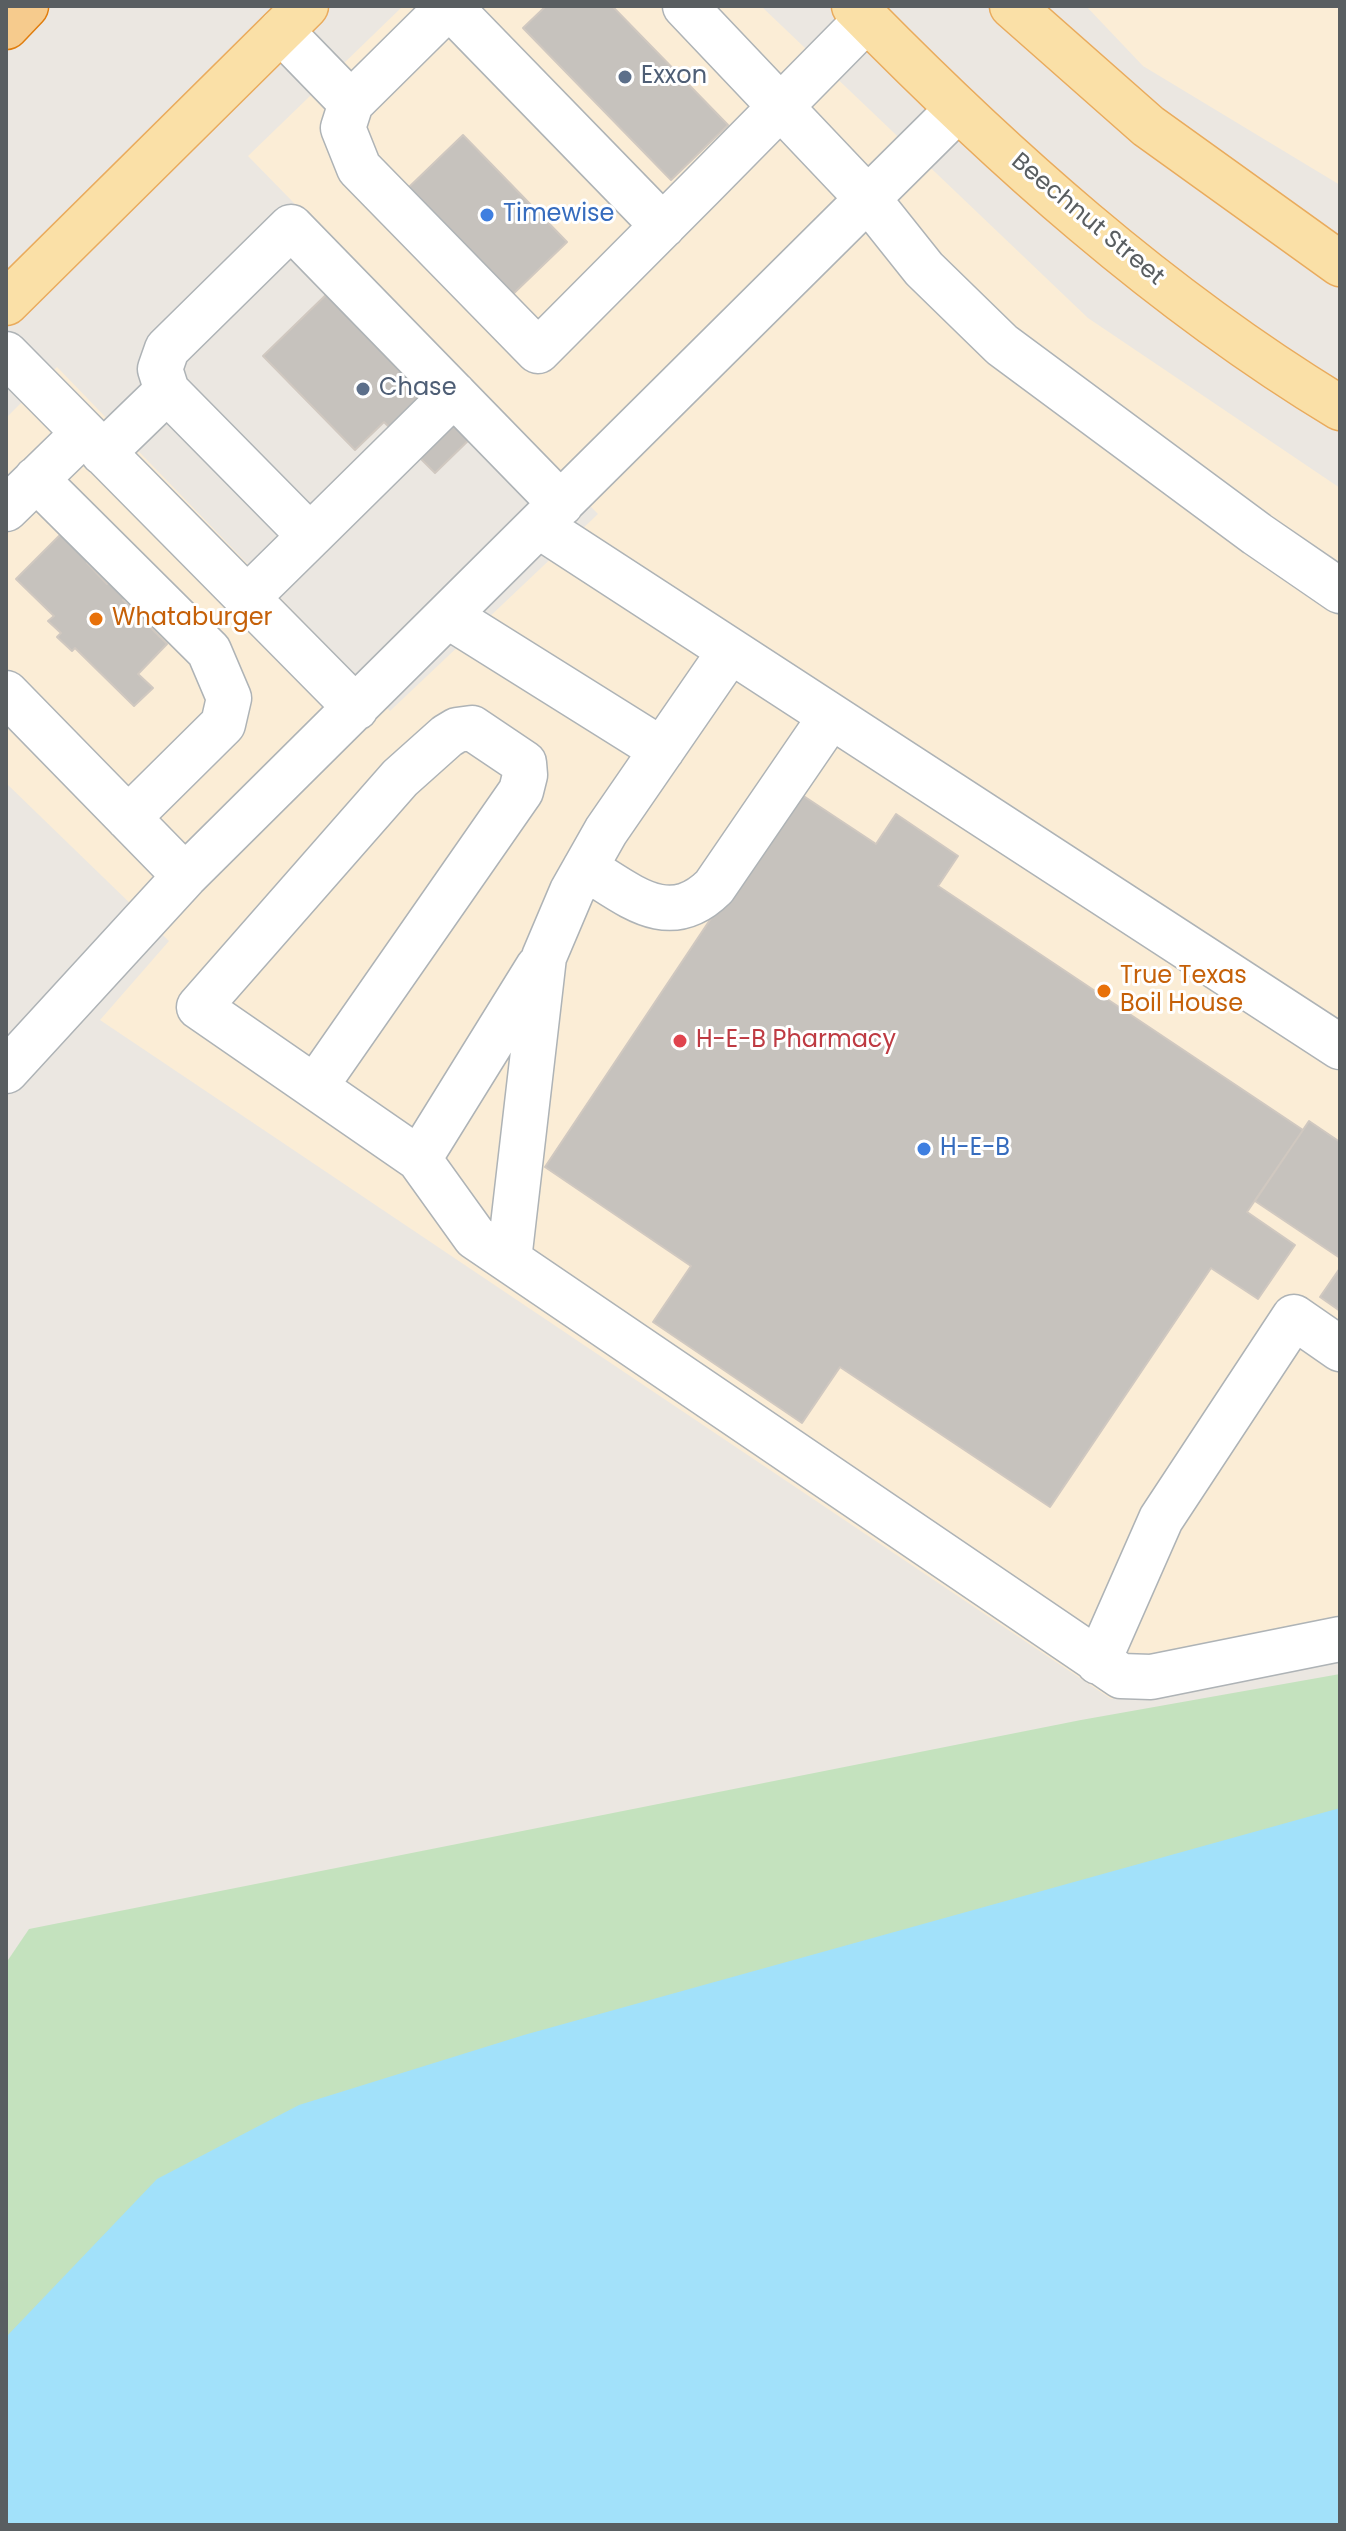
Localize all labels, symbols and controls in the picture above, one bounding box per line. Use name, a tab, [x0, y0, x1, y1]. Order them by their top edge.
place label: Exxon	[641, 63, 707, 91]
marker: Exxon	[616, 68, 634, 86]
street label: Beechnut Street	[1005, 148, 1169, 292]
place label: Timewise	[503, 201, 614, 229]
marker: Timewise	[478, 206, 496, 224]
place label: Chase	[379, 375, 457, 403]
marker: Chase	[354, 380, 372, 398]
place label: Whataburger	[112, 605, 273, 633]
marker: Whataburger	[87, 610, 105, 628]
place label: True Texas Boil House	[1120, 963, 1247, 1019]
marker: True Texas Boil House	[1095, 982, 1113, 1000]
place label: H-E-B Pharmacy	[696, 1027, 896, 1055]
marker: H-E-B Pharmacy	[671, 1032, 689, 1050]
place label: H-E-B	[940, 1135, 1010, 1163]
marker: H-E-B	[915, 1140, 933, 1158]

